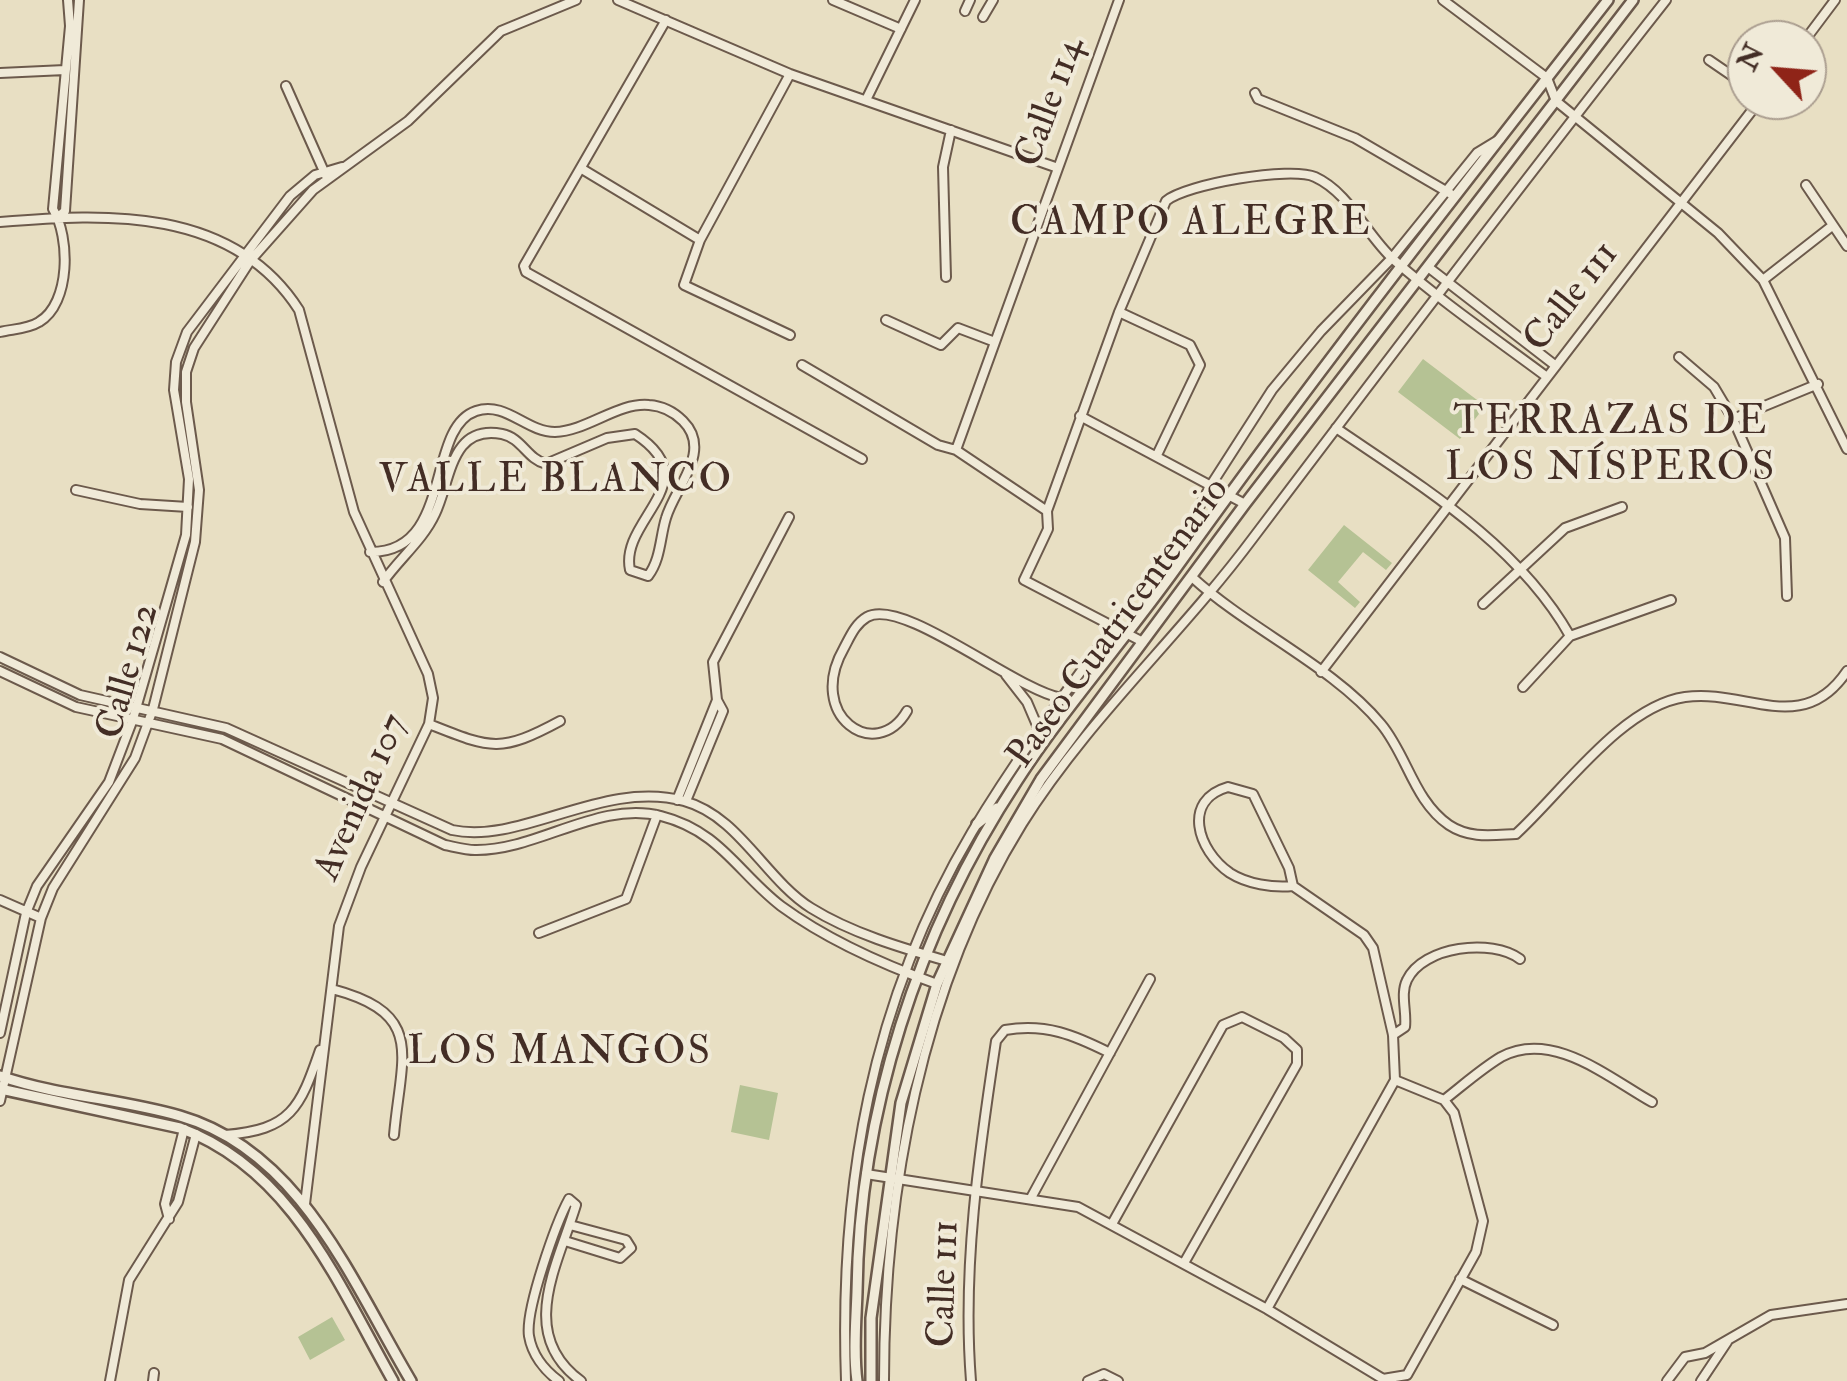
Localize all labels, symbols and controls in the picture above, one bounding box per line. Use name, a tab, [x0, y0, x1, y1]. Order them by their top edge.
north arrow	[1727, 20, 1827, 120]
street label: Calle 114	[1008, 32, 1096, 174]
text: N	[1730, 39, 1773, 76]
district label: CAMPO ALEGRE	[1010, 201, 1372, 249]
street label: Calle 111	[1516, 234, 1630, 362]
district label: TERRAZAS DE LOS NÍSPEROS	[1445, 400, 1777, 494]
district label: VALLE BLANCO	[378, 458, 734, 506]
street label: Paseo Cuatricentenario	[999, 470, 1241, 778]
street label: Calle 122	[89, 599, 171, 745]
street label: Avenida 107	[306, 708, 420, 888]
district label: LOS MANGOS	[407, 1030, 713, 1078]
street label: Calle 111	[921, 1220, 971, 1348]

